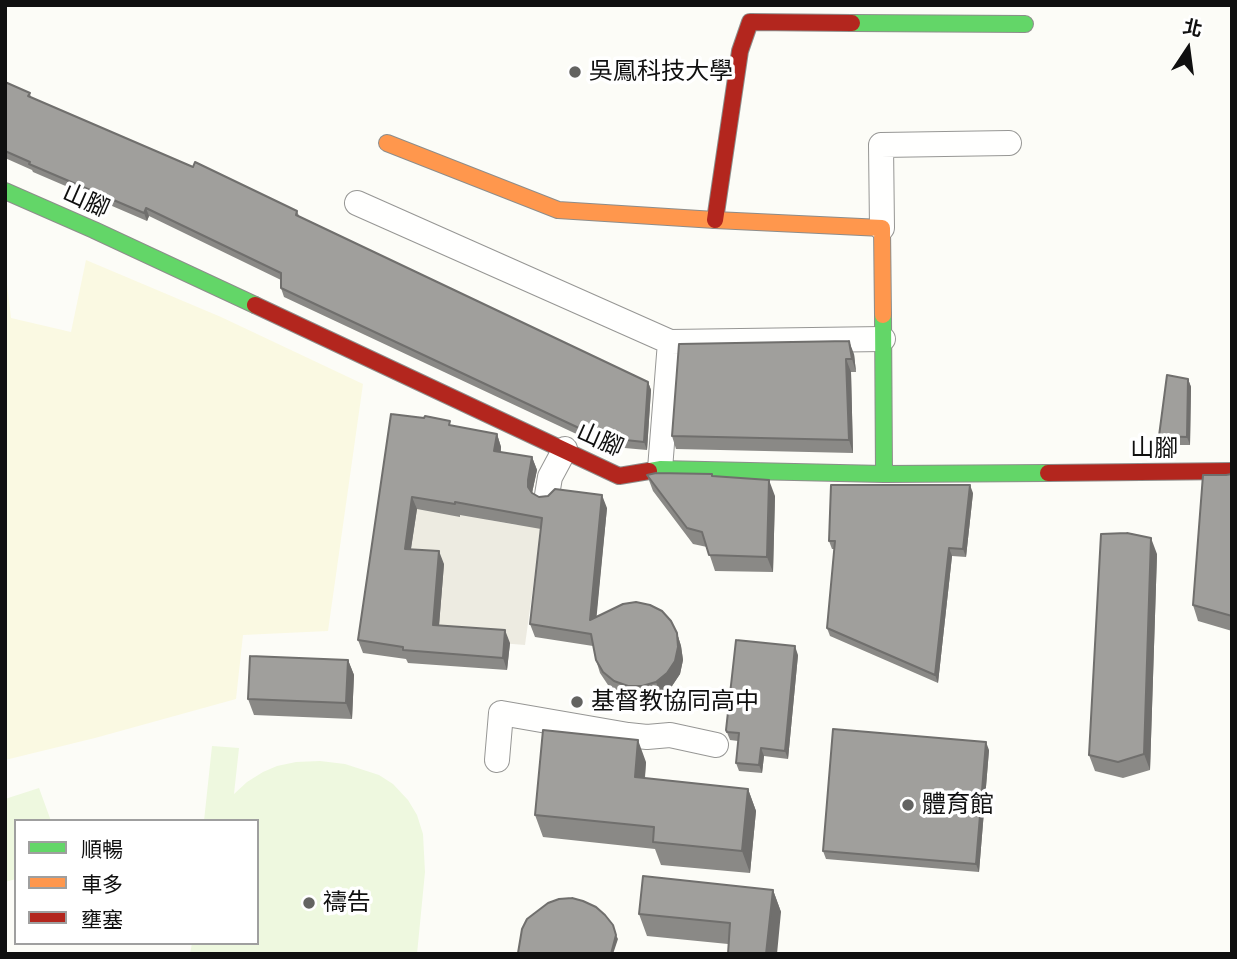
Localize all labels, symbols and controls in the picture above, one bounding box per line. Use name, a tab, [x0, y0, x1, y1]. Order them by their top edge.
north arrow	[1153, 14, 1223, 84]
text: 北	[1181, 16, 1204, 40]
place label: 吳鳳科技大學	[589, 58, 733, 86]
marker: 吳鳳科技大學	[567, 64, 583, 80]
street label: 山腳	[58, 178, 114, 224]
street label: 山腳	[572, 417, 628, 463]
street label: 山腳	[1130, 435, 1178, 463]
place label: 基督教協同高中	[591, 688, 759, 716]
marker: 基督教協同高中	[569, 694, 585, 710]
place label: 體育館	[922, 791, 994, 819]
marker: 體育館	[900, 797, 916, 813]
legend	[14, 819, 259, 945]
text: 順暢	[81, 838, 123, 862]
text: 車多	[81, 873, 123, 897]
place label: 禱告	[323, 889, 371, 917]
marker: 禱告	[301, 895, 317, 911]
text: 壅塞	[81, 908, 123, 932]

